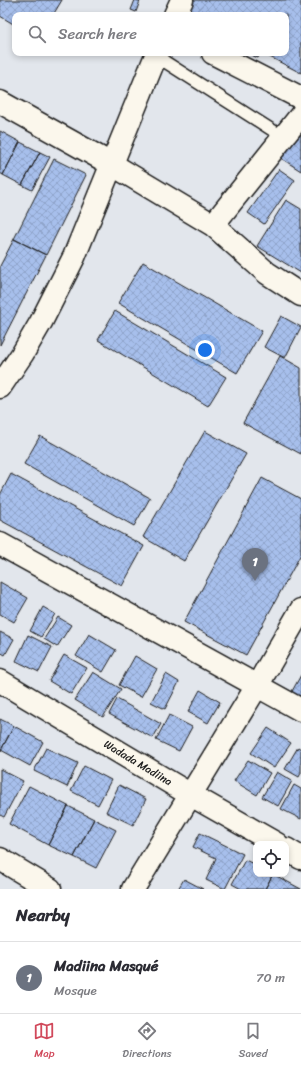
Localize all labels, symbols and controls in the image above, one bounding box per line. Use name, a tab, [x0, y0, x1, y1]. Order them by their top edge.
search box	[12, 12, 289, 56]
text: Search here	[58, 21, 137, 47]
icon: search	[26, 23, 48, 45]
your location	[195, 340, 215, 360]
pin: 1	[242, 548, 268, 581]
street label: Wadada Madiina	[100, 735, 176, 791]
map controls	[253, 841, 289, 877]
button: locate	[253, 841, 289, 877]
text: Nearby	[16, 900, 70, 930]
text: Madiina Masqué	[54, 953, 158, 979]
text: 1	[26, 966, 32, 989]
text: 70 m	[256, 966, 285, 989]
text: Mosque	[54, 979, 97, 1002]
tab: Map	[33, 1020, 55, 1063]
tab: Directions	[122, 1020, 172, 1063]
tab: Saved	[239, 1020, 268, 1063]

